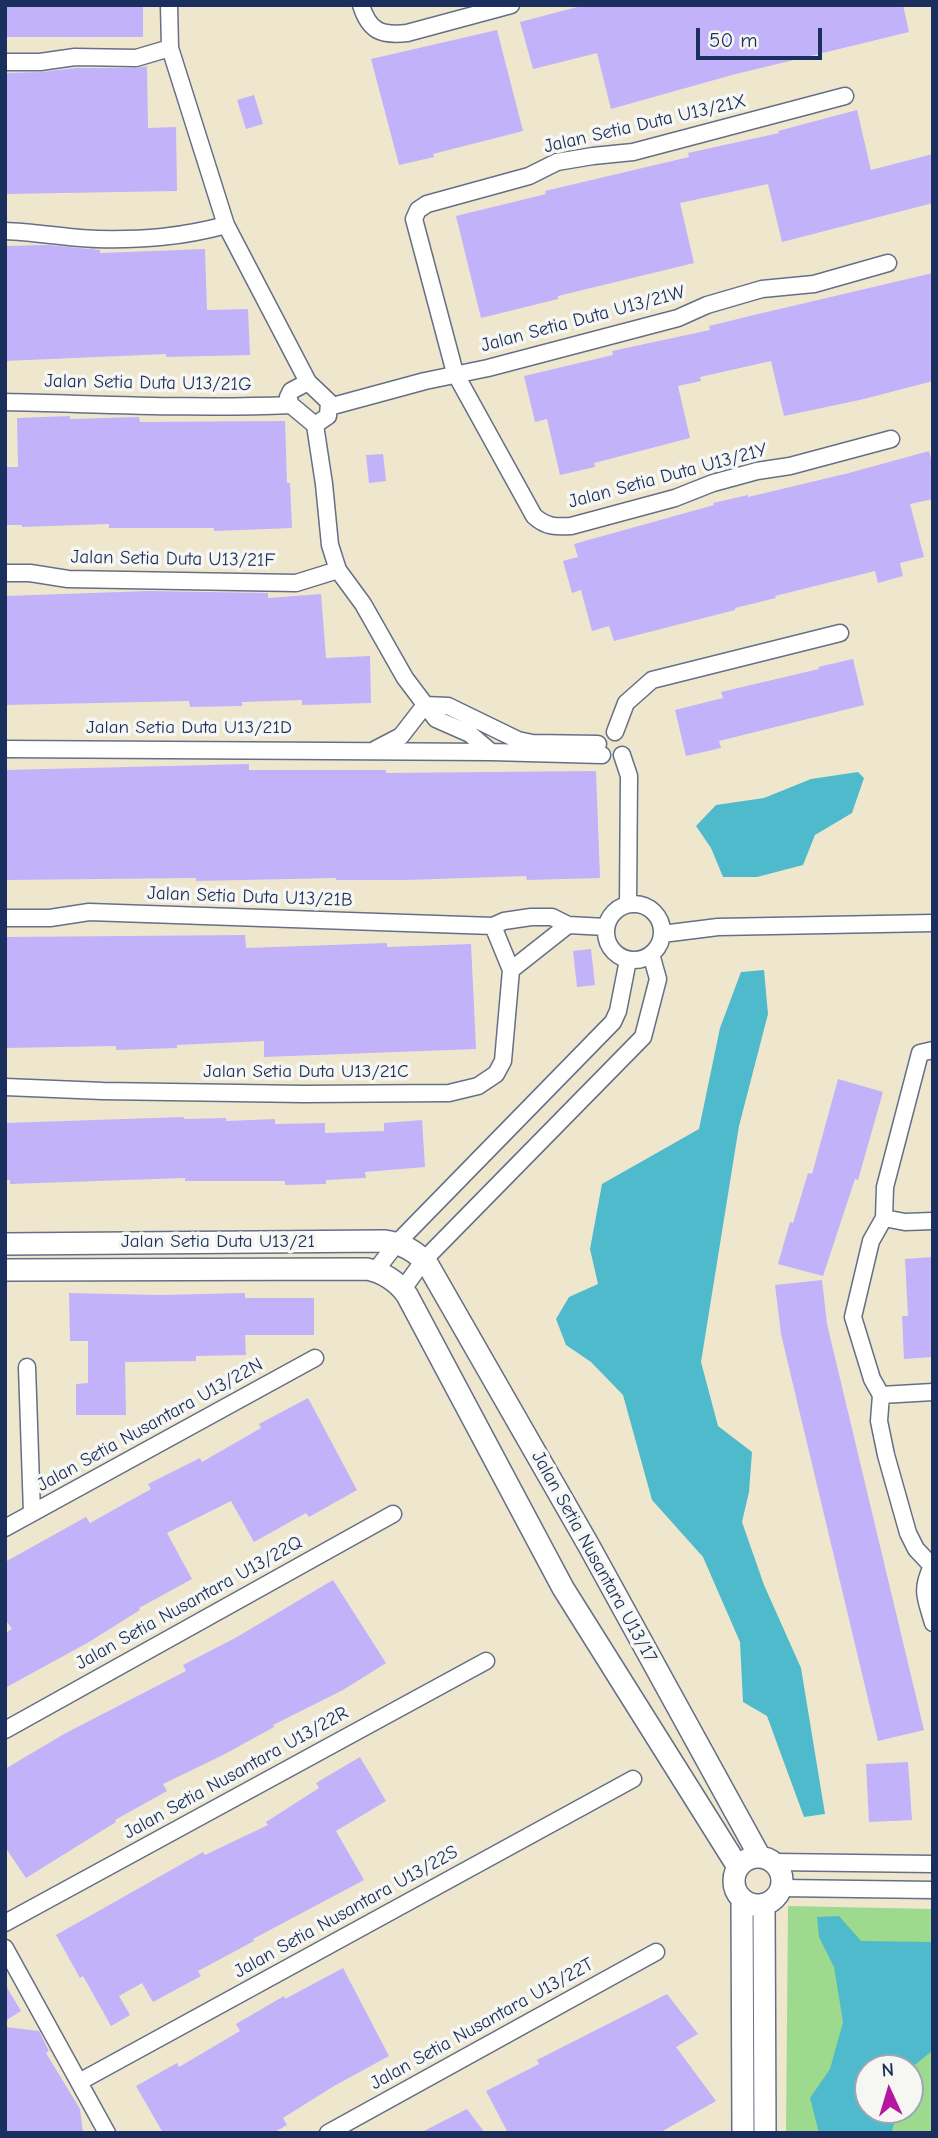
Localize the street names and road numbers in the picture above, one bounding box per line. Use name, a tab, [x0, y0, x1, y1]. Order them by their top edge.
street label: Jalan Setia Duta U13/21X	[542, 90, 748, 158]
street label: Jalan Setia Duta U13/21W	[478, 281, 688, 357]
street label: Jalan Setia Duta U13/21G	[44, 370, 252, 396]
street label: Jalan Setia Duta U13/21Y	[566, 438, 770, 514]
street label: Jalan Setia Duta U13/21F	[70, 546, 276, 572]
street label: Jalan Setia Duta U13/21D	[86, 717, 292, 739]
street label: Jalan Setia Duta U13/21B	[147, 882, 353, 912]
street label: Jalan Setia Duta U13/21C	[203, 1061, 409, 1083]
street label: Jalan Setia Duta U13/21	[121, 1231, 315, 1253]
street label: Jalan Setia Nusantara U13/22N	[33, 1353, 267, 1497]
street label: Jalan Setia Nusantara U13/17	[526, 1447, 662, 1667]
street label: Jalan Setia Nusantara U13/22Q	[72, 1531, 306, 1675]
street label: Jalan Setia Nusantara U13/22R	[120, 1702, 352, 1844]
street label: Jalan Setia Nusantara U13/22S	[230, 1841, 462, 1983]
street label: Jalan Setia Nusantara U13/22T	[366, 1953, 598, 2095]

